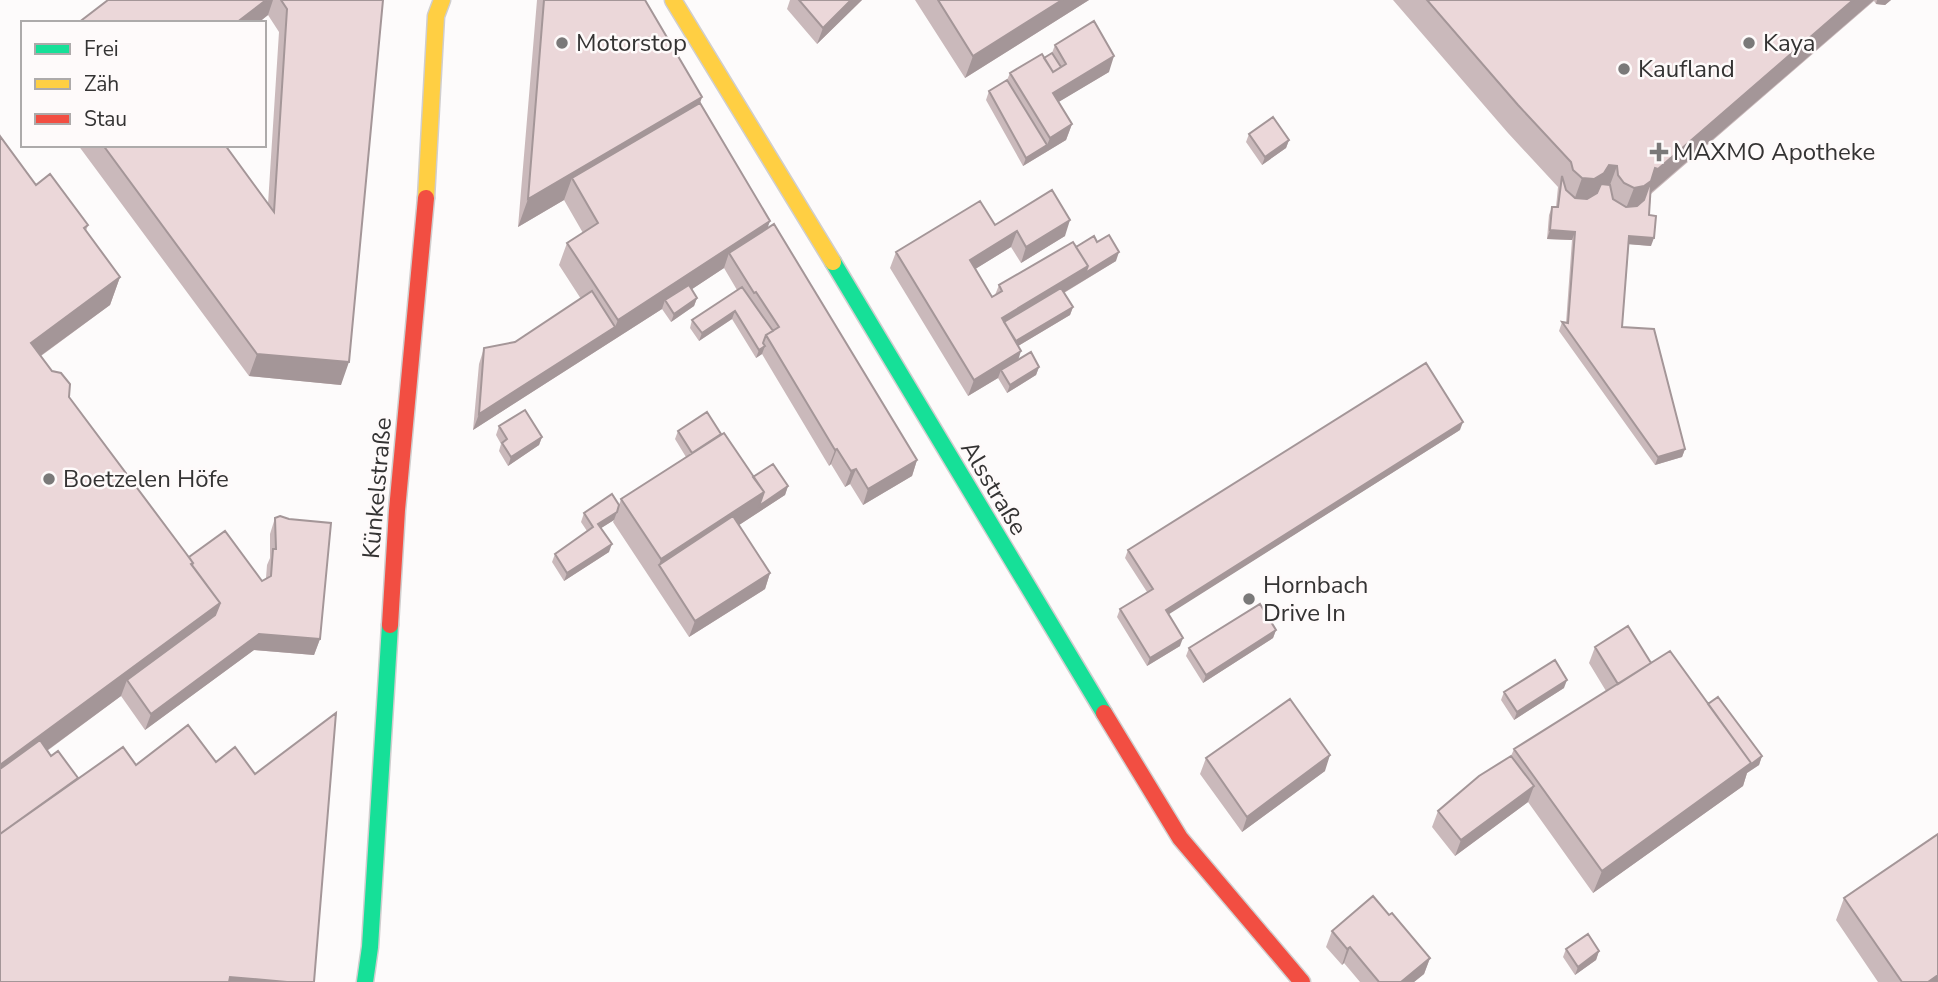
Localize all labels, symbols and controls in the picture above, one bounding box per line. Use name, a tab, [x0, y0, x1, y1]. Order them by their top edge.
legend	[21, 21, 266, 147]
place label: Motorstop	[576, 27, 687, 59]
place label: Kaya	[1763, 27, 1815, 59]
text: Frei	[84, 35, 119, 63]
marker: Motorstop	[554, 35, 570, 51]
marker: Kaya	[1741, 35, 1757, 51]
place label: Kaufland	[1638, 53, 1735, 85]
marker: Kaufland	[1616, 61, 1632, 77]
text: Zäh	[84, 70, 119, 98]
text: Stau	[84, 105, 127, 133]
place label: MAXMO Apotheke	[1673, 136, 1875, 168]
marker: MAXMO Apotheke	[1651, 144, 1667, 160]
street label: Künkelstraße	[355, 416, 399, 560]
street label: Alsstraße	[953, 435, 1035, 541]
place label: Boetzelen Höfe	[63, 463, 229, 495]
marker: Boetzelen Höfe	[41, 471, 57, 487]
place label: Hornbach Drive In	[1263, 569, 1368, 629]
marker: Hornbach Drive In	[1241, 591, 1257, 607]

